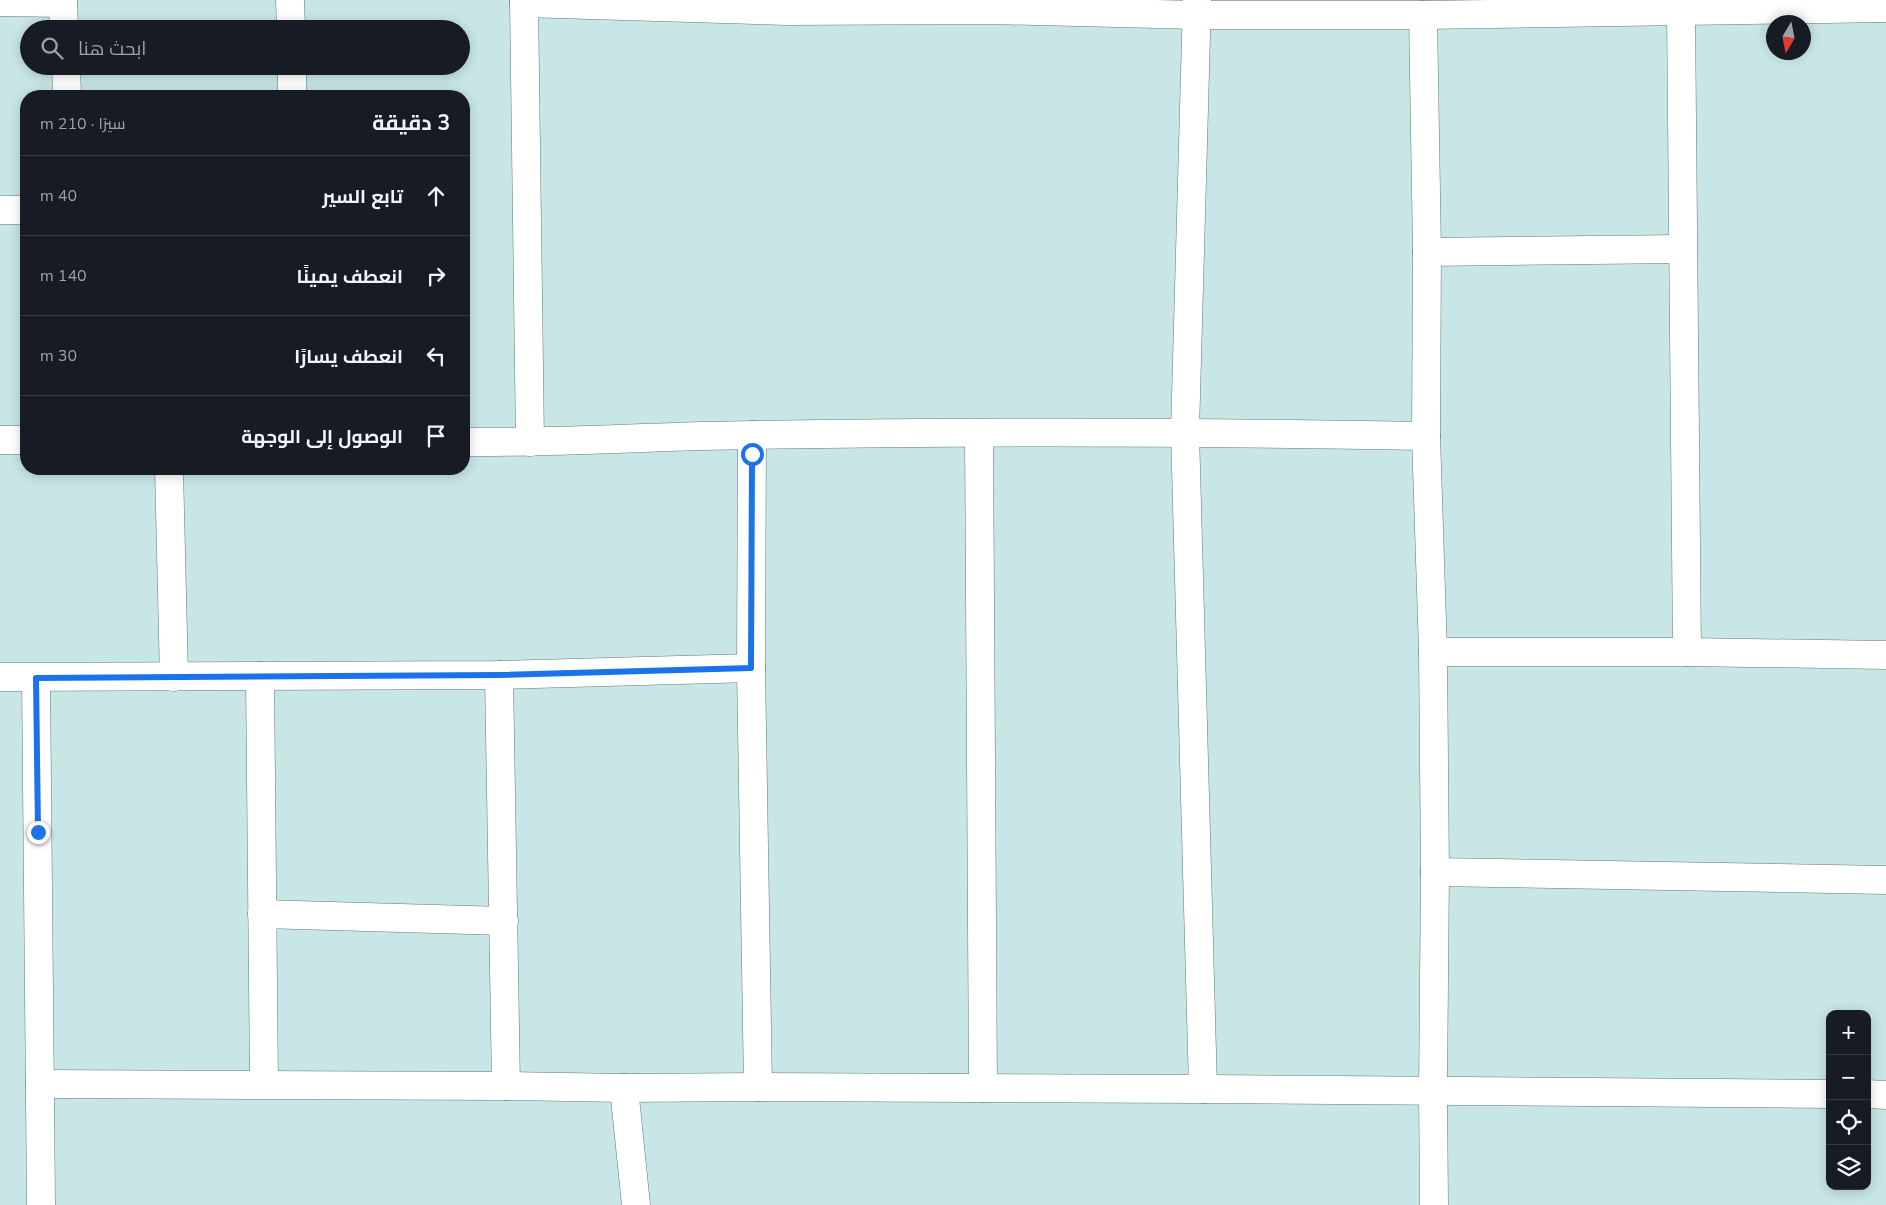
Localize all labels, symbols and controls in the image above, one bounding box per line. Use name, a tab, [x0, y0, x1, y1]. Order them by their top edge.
north arrow	[1766, 15, 1811, 60]
search box	[20, 20, 470, 75]
icon: search	[38, 34, 66, 62]
text: ابحث هنا	[78, 36, 146, 62]
text: 3 دقيقة	[372, 109, 450, 137]
text: سيرًا · 210 m	[40, 113, 126, 135]
icon: ahead	[422, 182, 450, 210]
text: تابع السير	[322, 184, 403, 210]
text: 40 m	[40, 185, 77, 207]
icon: right	[422, 262, 450, 290]
text: انعطف يمينًا	[297, 264, 403, 290]
text: 140 m	[40, 265, 87, 287]
icon: left	[422, 342, 450, 370]
text: انعطف يسارًا	[294, 344, 403, 370]
text: 30 m	[40, 345, 77, 367]
icon: arrive	[422, 422, 450, 450]
text: الوصول إلى الوجهة	[241, 424, 403, 450]
route start	[741, 443, 764, 466]
route end	[27, 821, 50, 844]
map controls	[1826, 1010, 1871, 1190]
button: +	[1826, 1010, 1871, 1055]
button: −	[1826, 1055, 1871, 1100]
button: locate	[1826, 1100, 1871, 1145]
button: layers	[1826, 1145, 1871, 1190]

